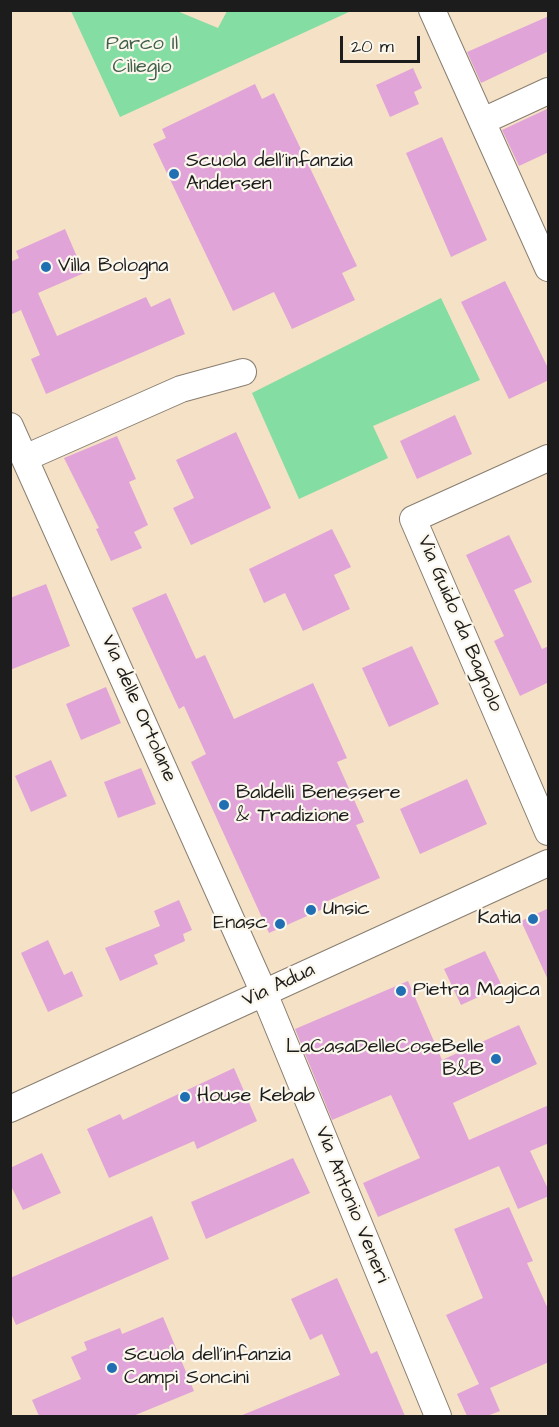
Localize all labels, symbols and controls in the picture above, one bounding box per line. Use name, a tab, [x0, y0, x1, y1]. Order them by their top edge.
scale bar	[343, 24, 422, 62]
park label: Parco Il Ciliegio	[106, 33, 178, 80]
text: 20 m	[351, 34, 394, 59]
place label: Scuola dell'infanzia Andersen	[186, 150, 353, 197]
marker: Scuola dell'infanzia Andersen	[167, 167, 181, 181]
place label: Villa Bologna	[58, 255, 168, 279]
marker: Villa Bologna	[39, 260, 53, 274]
street label: Via Guido da Bagnolo	[411, 532, 507, 716]
street label: Via delle Ortolane	[95, 632, 181, 786]
place label: Baldelli Benessere & Tradizione	[236, 782, 401, 829]
marker: Baldelli Benessere & Tradizione	[217, 798, 231, 812]
place label: Unsic	[323, 898, 370, 922]
marker: Unsic	[304, 903, 318, 917]
place label: Katia	[477, 907, 521, 931]
place label: Enasc	[213, 912, 268, 936]
marker: Katia	[526, 912, 540, 926]
marker: Enasc	[273, 917, 287, 931]
street label: Via Adua	[239, 959, 319, 1013]
place label: Pietra Magica	[413, 979, 540, 1003]
marker: Pietra Magica	[394, 984, 408, 998]
place label: LaCasaDelleCoseBelle B&B	[286, 1036, 484, 1083]
marker: LaCasaDelleCoseBelle B&B	[489, 1052, 503, 1066]
place label: House Kebab	[197, 1085, 315, 1109]
marker: House Kebab	[178, 1090, 192, 1104]
street label: Via Antonio Veneri	[309, 1123, 393, 1287]
place label: Scuola dell'infanzia Campi Soncini	[124, 1344, 291, 1391]
marker: Scuola dell'infanzia Campi Soncini	[105, 1361, 119, 1375]

